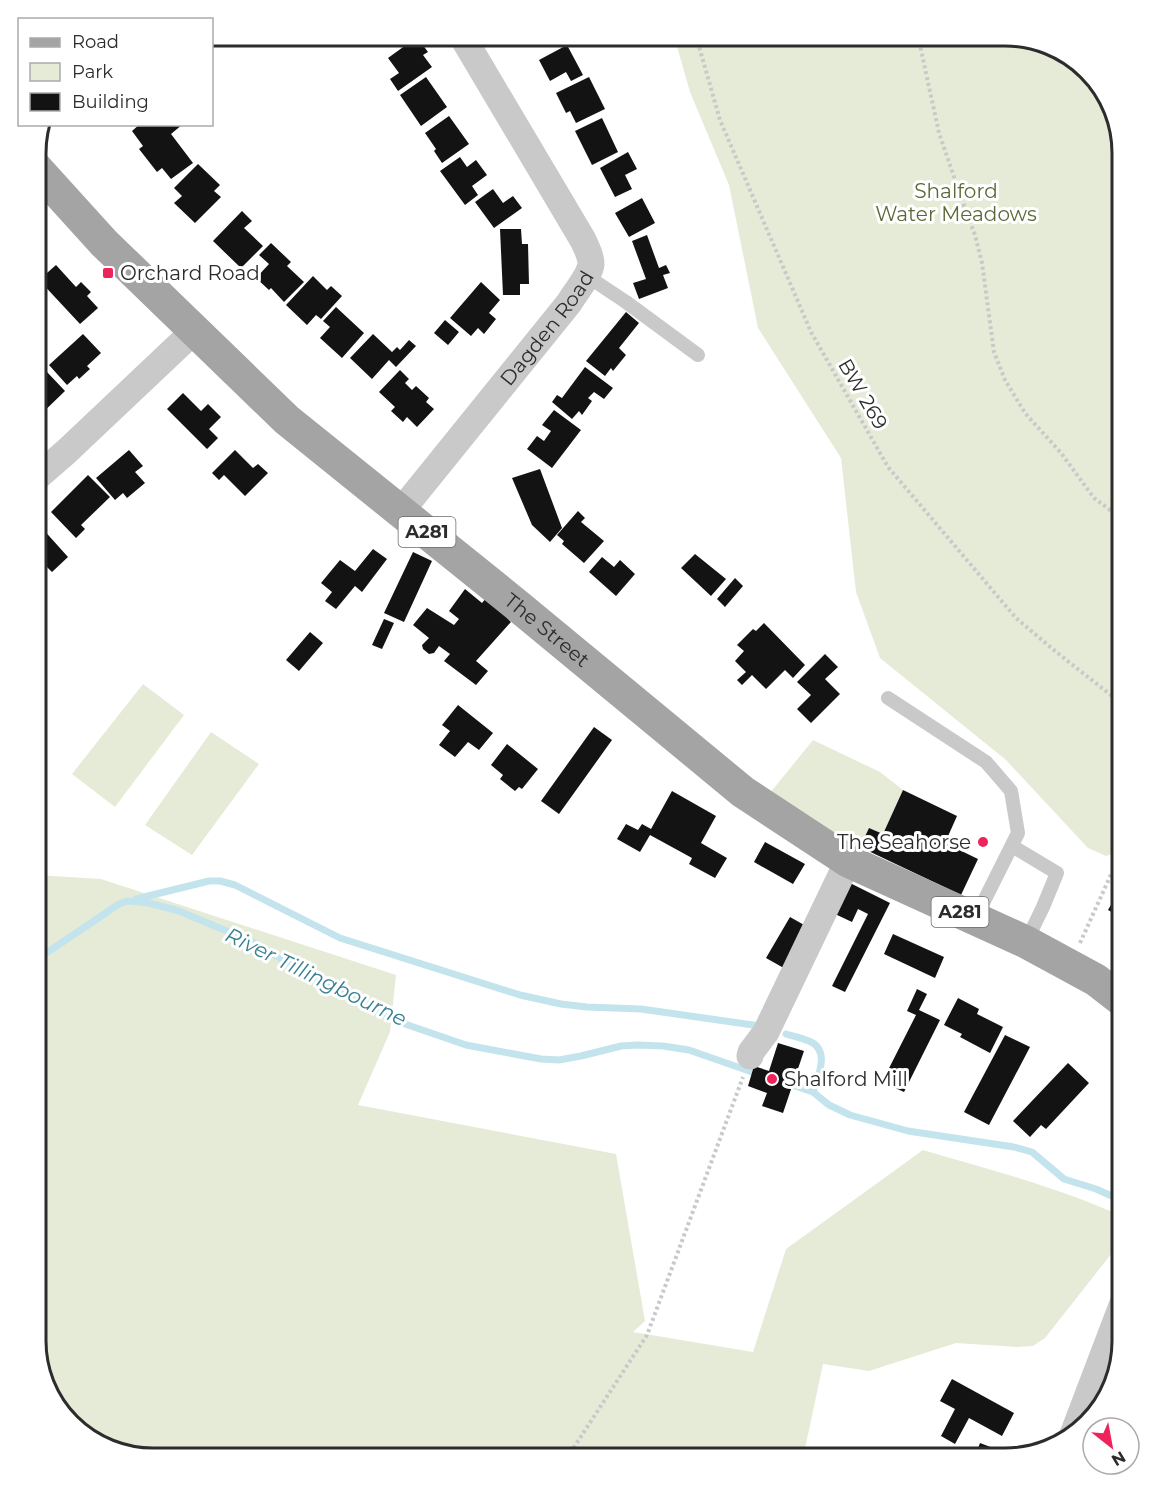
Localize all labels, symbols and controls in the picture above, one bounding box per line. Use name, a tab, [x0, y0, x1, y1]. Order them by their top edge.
legend	[18, 18, 213, 126]
text: Road	[72, 31, 119, 53]
text: Park	[72, 61, 113, 83]
text: Building	[72, 91, 149, 113]
park label: Shalford Water Meadows	[875, 179, 1037, 226]
place label: Orchard Road	[120, 261, 260, 285]
marker: Orchard Road	[101, 266, 115, 280]
street label: Dagden Road	[495, 267, 599, 390]
street label: BW 269	[833, 354, 893, 434]
road number: A281	[398, 517, 456, 547]
street label: The Street	[500, 588, 594, 672]
place label: The Seahorse	[837, 830, 971, 854]
marker: The Seahorse	[976, 835, 990, 849]
road number: A281	[932, 897, 988, 927]
water label: River Tillingbourne	[222, 922, 411, 1031]
place label: Shalford Mill	[784, 1067, 908, 1091]
marker: Shalford Mill	[765, 1072, 779, 1086]
north arrow	[1081, 1416, 1141, 1476]
text: N	[1108, 1447, 1129, 1470]

